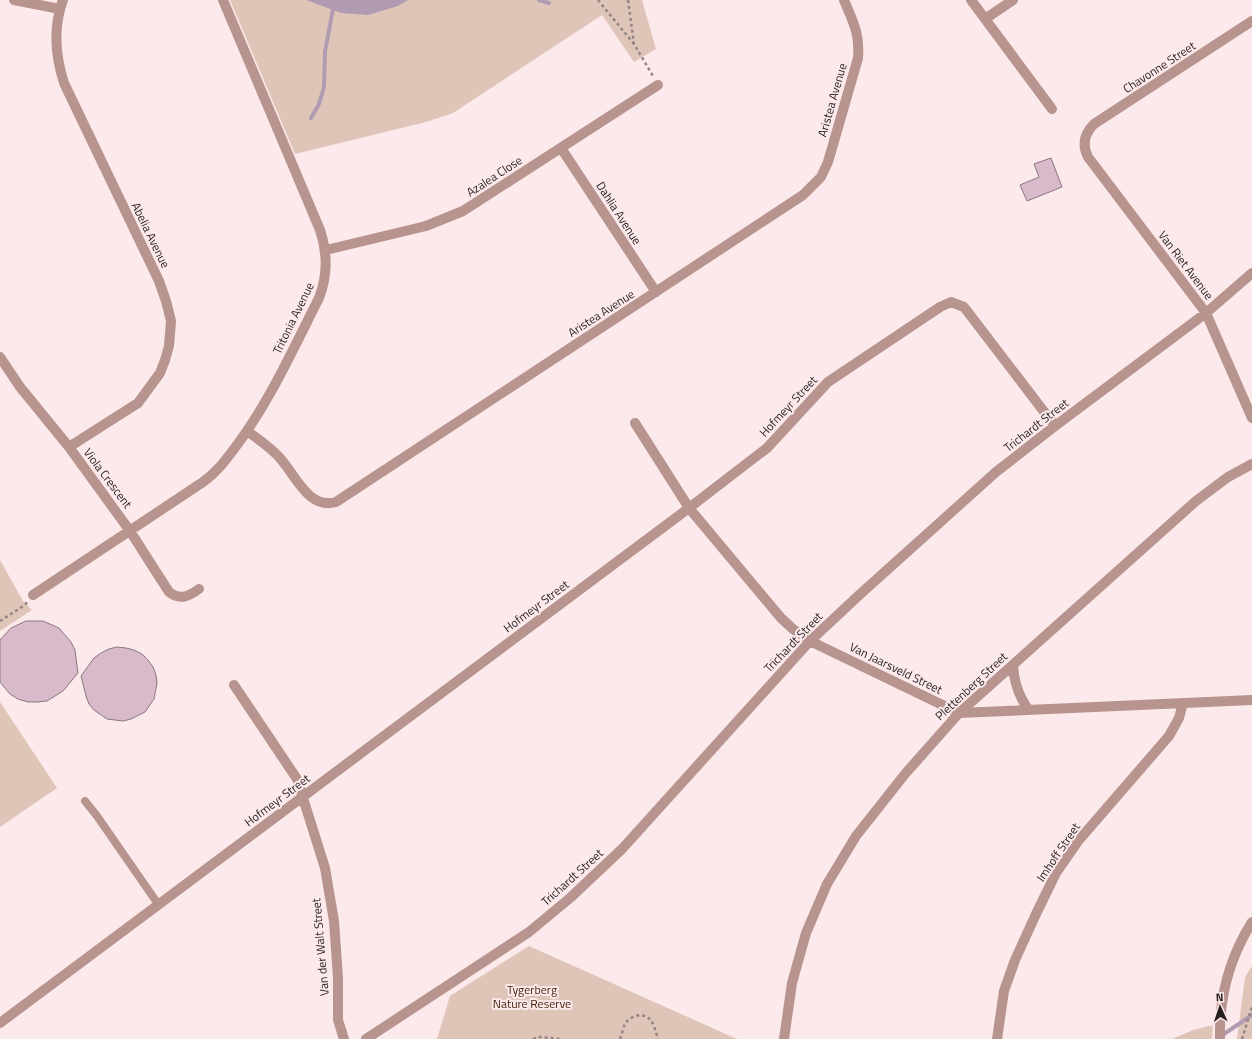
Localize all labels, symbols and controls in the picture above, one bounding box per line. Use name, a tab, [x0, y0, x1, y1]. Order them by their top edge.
street label: Chavonne Street	[1119, 36, 1200, 98]
street label: Aristea Avenue	[812, 61, 852, 139]
street label: Azalea Close	[462, 151, 526, 201]
street label: Dahlia Avenue	[591, 178, 647, 248]
street label: Abelia Avenue	[127, 199, 175, 271]
street label: Van Riet Avenue	[1154, 226, 1218, 304]
street label: Tritonia Avenue	[267, 279, 319, 357]
street label: Aristea Avenue	[564, 284, 638, 342]
street label: Hofmeyr Street	[755, 370, 822, 441]
street label: Trichardt Street	[999, 393, 1073, 456]
street label: Viola Crescent	[79, 444, 138, 513]
street label: Hofmeyr Street	[499, 575, 573, 637]
street label: Trichardt Street	[759, 607, 827, 677]
street label: Van Jaarsveld Street	[846, 637, 946, 699]
street label: Plettenberg Street	[931, 647, 1012, 725]
street label: Hofmeyr Street	[240, 769, 314, 831]
street label: Imhoff Street	[1031, 818, 1085, 885]
street label: Trichardt Street	[537, 843, 608, 910]
street label: Van der Walt Street	[306, 897, 334, 997]
park label: Tygerberg Nature Reserve	[493, 980, 571, 1013]
north arrow	[1200, 987, 1240, 1027]
text: N	[1215, 989, 1224, 1005]

